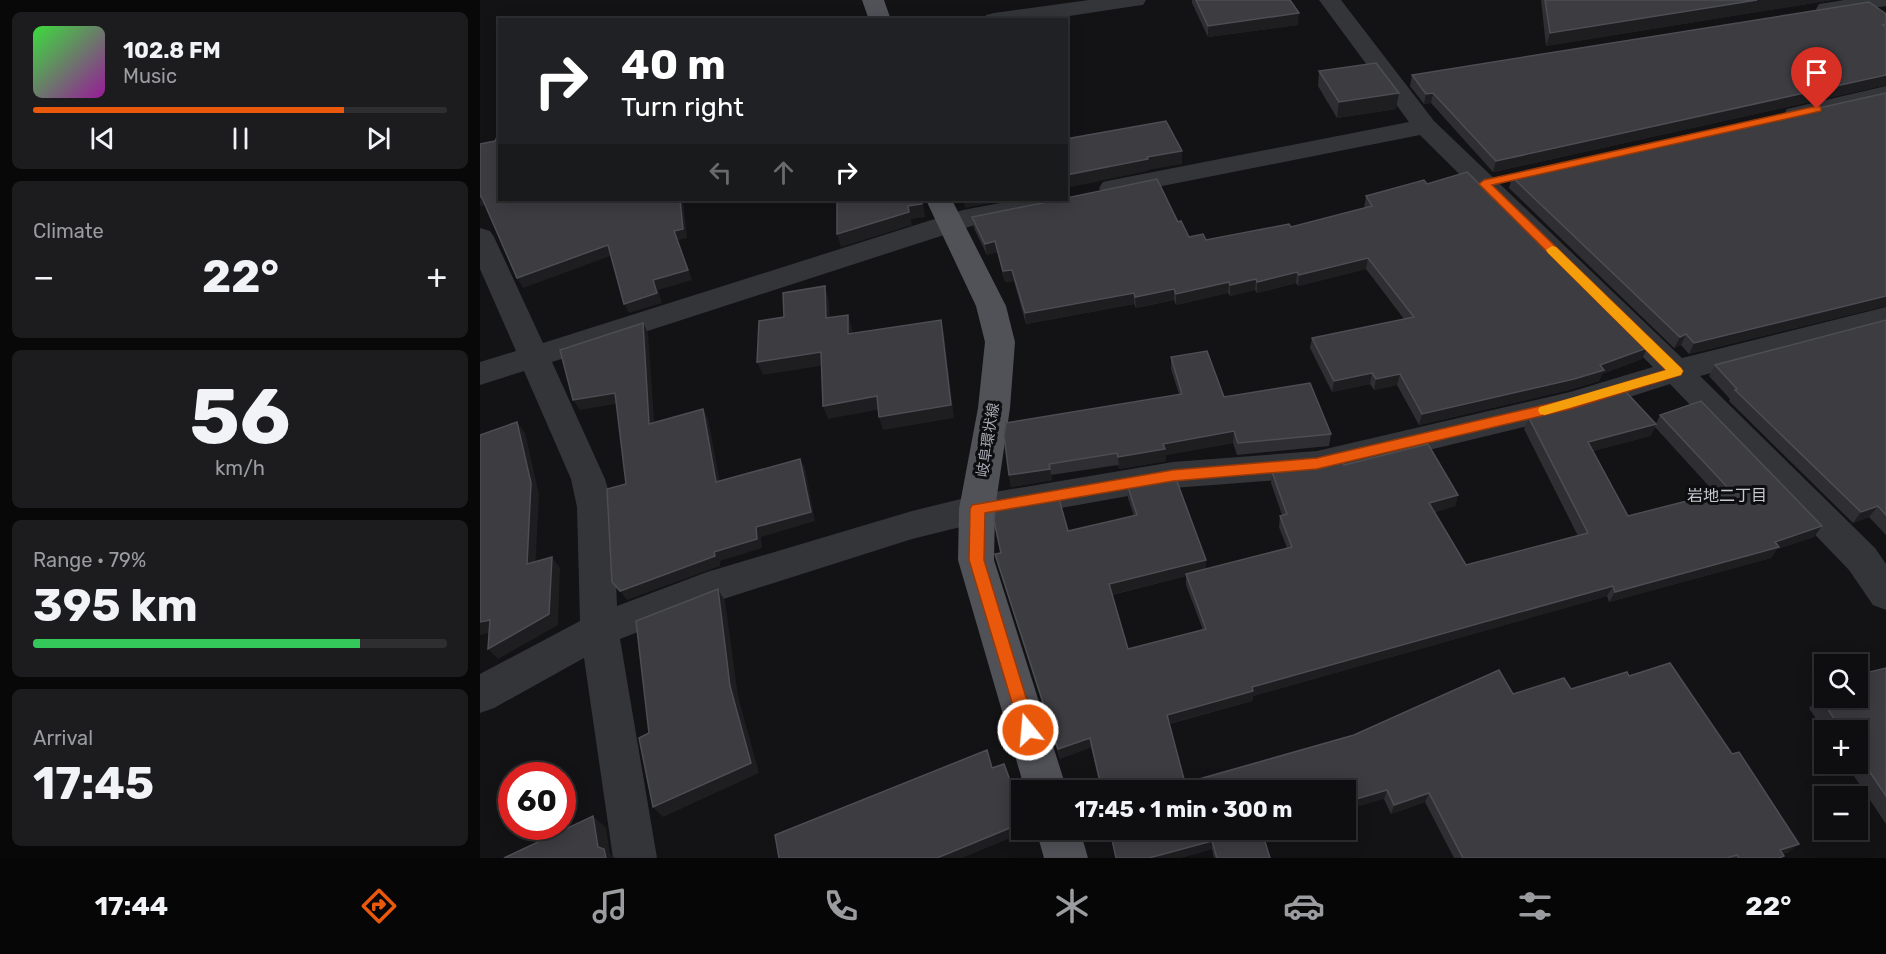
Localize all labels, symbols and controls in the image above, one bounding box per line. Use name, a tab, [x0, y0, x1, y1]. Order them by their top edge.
text: 102.8 FM	[123, 37, 221, 64]
text: 40 m	[621, 40, 726, 90]
icon: right	[522, 42, 600, 120]
pin	[1791, 47, 1842, 109]
icon: arrive	[1800, 56, 1833, 89]
text: Music	[123, 64, 177, 88]
text: Turn right	[621, 91, 744, 123]
icon: previous	[86, 122, 119, 155]
icon: pause	[224, 122, 257, 155]
icon: next	[362, 122, 395, 155]
icon: left	[704, 156, 737, 189]
icon: ahead	[767, 156, 800, 189]
icon: right	[830, 156, 863, 189]
text: Climate	[33, 219, 104, 243]
text: 22°	[202, 250, 279, 303]
text: −	[33, 257, 54, 296]
text: +	[426, 257, 447, 296]
text: 56	[189, 370, 291, 463]
street label: 岐阜環状線	[973, 402, 1003, 478]
text: km/h	[215, 456, 265, 480]
district label: 岩地二丁目	[1687, 486, 1767, 505]
text: Range · 79%	[33, 548, 146, 572]
text: 395 km	[33, 579, 198, 632]
map controls	[1814, 654, 1868, 840]
button: search	[1814, 654, 1868, 708]
position arrow	[996, 698, 1060, 762]
button: +	[1814, 720, 1868, 774]
text: Arrival	[33, 726, 93, 750]
text: 17:45	[33, 757, 154, 810]
speed limit sign: 60	[498, 762, 576, 840]
button: −	[1814, 786, 1868, 840]
text: 17:45 · 1 min · 300 m	[1075, 796, 1292, 823]
icon: directions	[358, 885, 400, 927]
icon: music	[589, 885, 631, 927]
icon: phone	[820, 885, 862, 927]
icon: climate	[1051, 885, 1093, 927]
icon: car	[1283, 885, 1325, 927]
icon: filters	[1514, 885, 1556, 927]
text: 17:44	[95, 890, 168, 922]
text: 22°	[1745, 890, 1791, 922]

